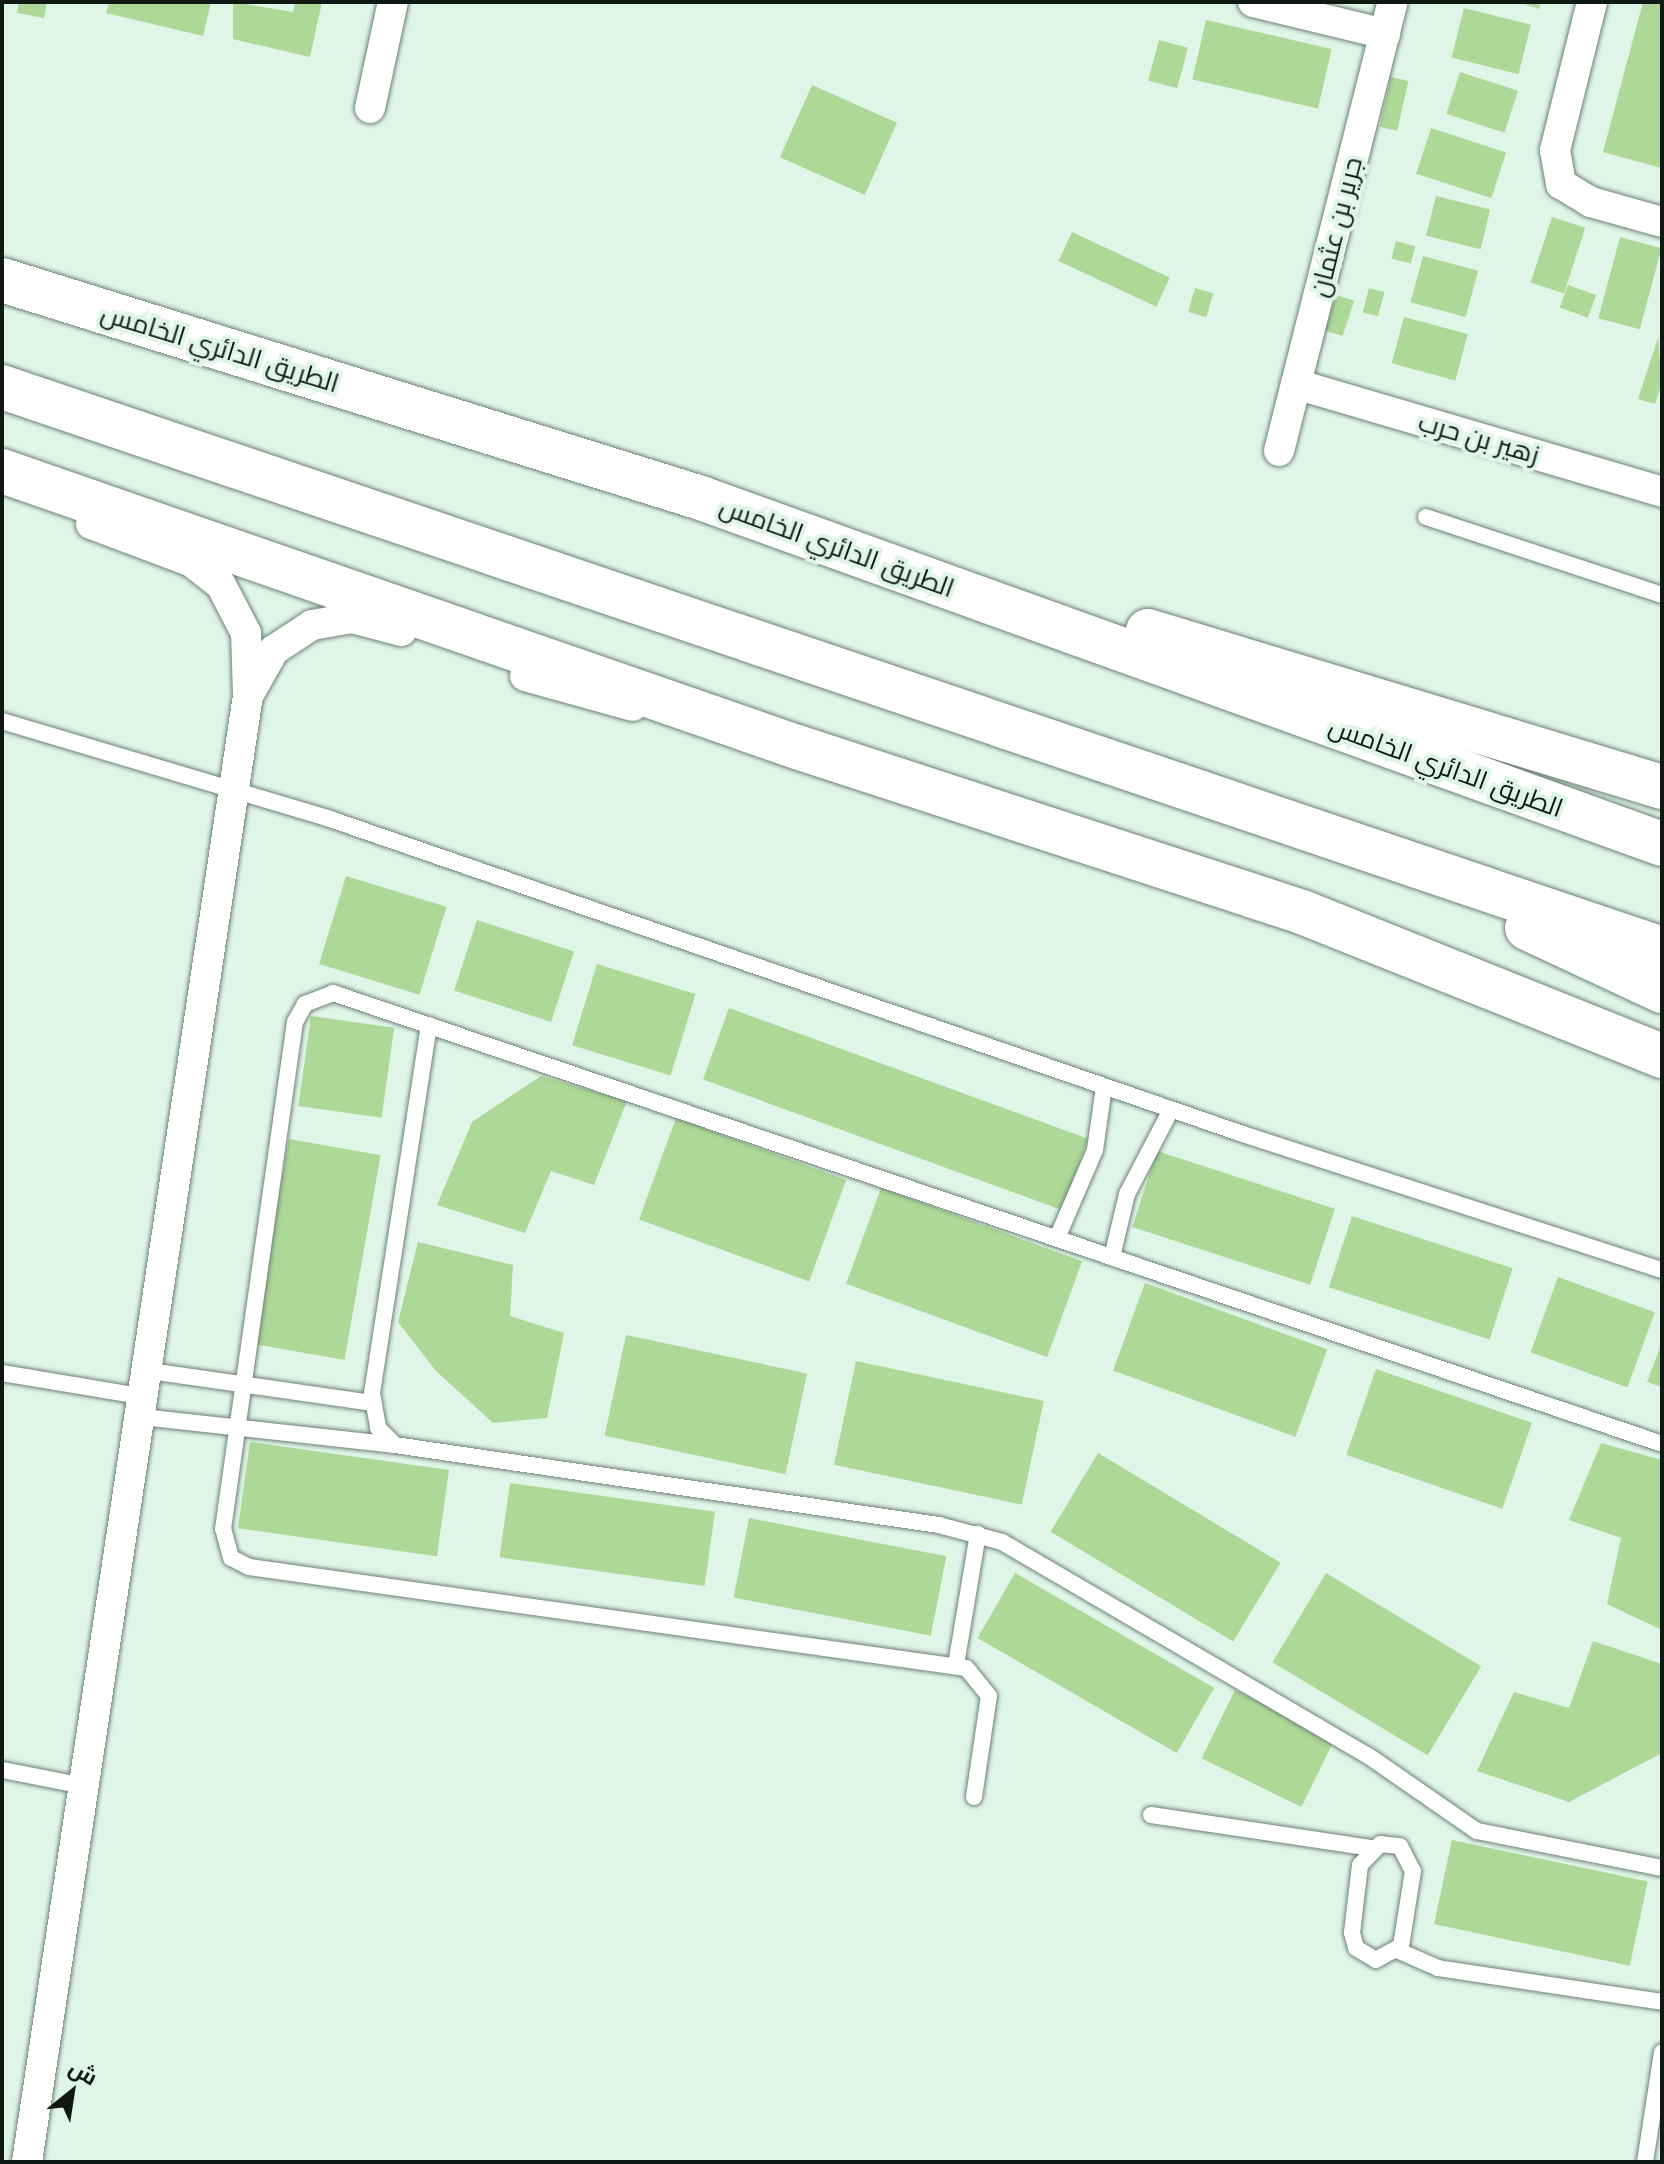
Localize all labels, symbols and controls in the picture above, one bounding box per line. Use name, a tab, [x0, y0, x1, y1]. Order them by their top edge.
street label: جرير بن عثمان	[1304, 154, 1368, 300]
street label: الطريق الدائري الخامس	[97, 297, 343, 399]
street label: زهير بن حرب	[1415, 406, 1543, 470]
street label: الطريق الدائري الخامس	[716, 490, 958, 604]
street label: الطريق الدائري الخامس	[1325, 710, 1567, 824]
text: ش	[64, 2051, 104, 2091]
north arrow	[32, 2052, 112, 2132]

